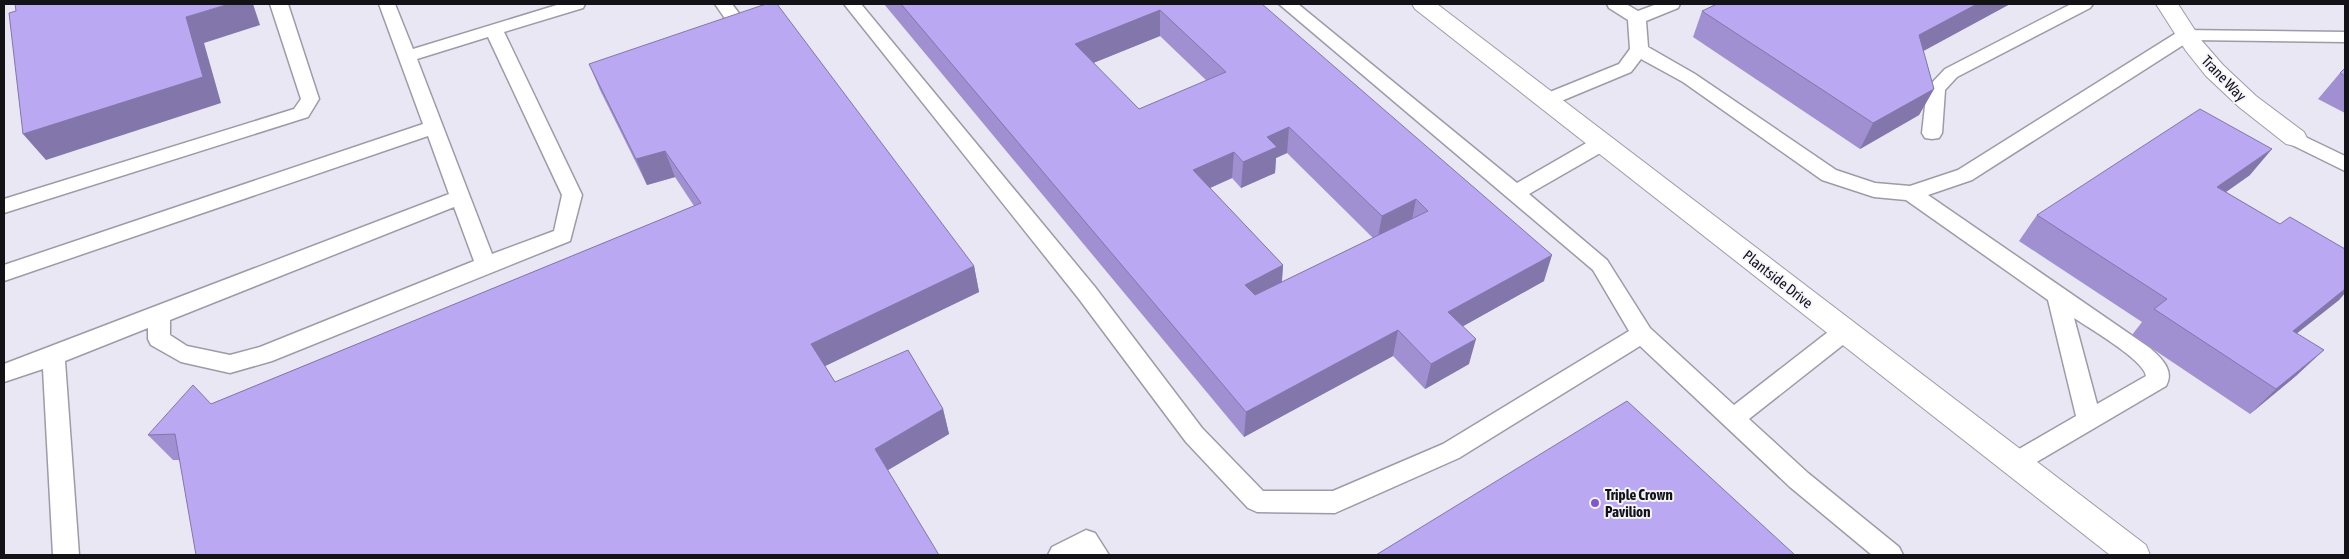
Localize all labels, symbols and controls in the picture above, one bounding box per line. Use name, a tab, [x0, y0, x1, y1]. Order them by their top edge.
street label: Trane Way	[2198, 52, 2250, 104]
street label: Plantside Drive	[1740, 247, 1816, 312]
place label: Triple Crown Pavilion	[1605, 486, 1673, 520]
marker: Triple Crown Pavilion	[1589, 497, 1601, 509]

